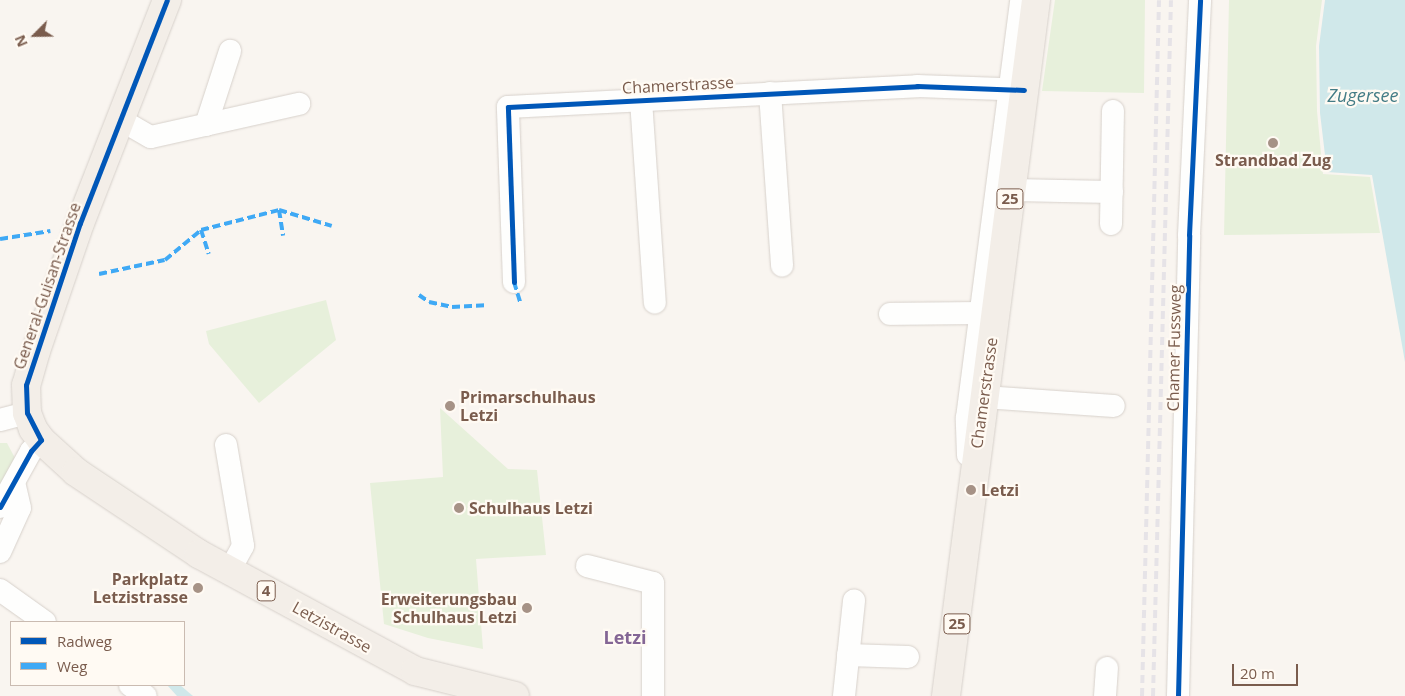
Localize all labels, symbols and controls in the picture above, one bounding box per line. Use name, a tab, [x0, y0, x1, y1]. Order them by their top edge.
north arrow	[10, 10, 60, 60]
text: N	[10, 32, 32, 50]
street label: Chamerstrasse	[622, 72, 734, 98]
water label: Zugersee	[1327, 84, 1399, 106]
marker: Strandbad Zug	[1267, 137, 1279, 149]
place label: Strandbad Zug	[1215, 150, 1331, 170]
road number: 25	[996, 186, 1024, 212]
street label: General-Guisan-Strasse	[9, 200, 85, 372]
street label: Chamer Fussweg	[1163, 285, 1185, 411]
street label: Chamerstrasse	[967, 336, 1001, 450]
place label: Primarschulhaus Letzi	[460, 387, 596, 425]
marker: Primarschulhaus Letzi	[444, 400, 456, 412]
place label: Letzi	[981, 480, 1019, 500]
marker: Letzi	[965, 484, 977, 496]
place label: Schulhaus Letzi	[469, 498, 593, 518]
marker: Schulhaus Letzi	[453, 502, 465, 514]
place label: Parkplatz Letzistrasse	[93, 569, 188, 607]
road number: 4	[256, 578, 276, 604]
marker: Parkplatz Letzistrasse	[192, 582, 204, 594]
place label: Erweiterungsbau Schulhaus Letzi	[381, 589, 517, 627]
street label: Letzistrasse	[289, 597, 375, 657]
marker: Erweiterungsbau Schulhaus Letzi	[521, 602, 533, 614]
road number: 25	[943, 612, 971, 636]
legend	[10, 621, 185, 686]
district label: Letzi	[604, 626, 646, 648]
text: Radweg	[57, 631, 112, 651]
scale bar	[1235, 654, 1301, 686]
text: Weg	[57, 656, 87, 676]
text: 20 m	[1240, 663, 1275, 683]

